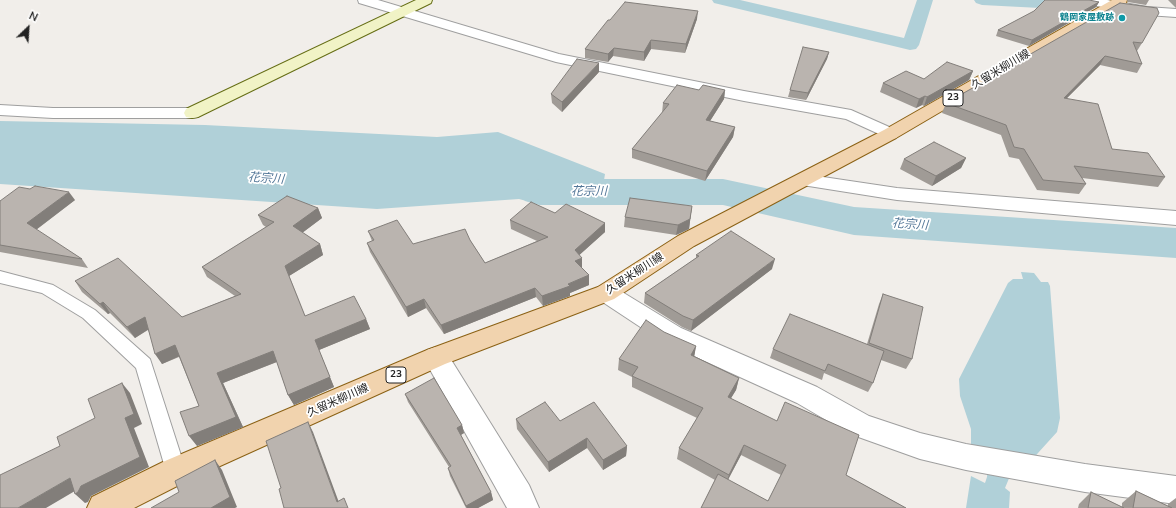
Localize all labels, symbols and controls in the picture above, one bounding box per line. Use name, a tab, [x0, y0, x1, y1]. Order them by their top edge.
north arrow	[8, 8, 48, 48]
text: N	[26, 8, 40, 25]
place label: 鶴岡家屋敷跡	[1060, 13, 1114, 23]
marker: 鶴岡家屋敷跡	[1117, 13, 1127, 23]
street label: 久留米柳川線	[969, 47, 1033, 93]
road number: 23	[943, 90, 963, 106]
water label: 花宗川	[248, 171, 284, 187]
water label: 花宗川	[571, 185, 607, 199]
water label: 花宗川	[892, 217, 928, 233]
street label: 久留米柳川線	[604, 250, 666, 298]
road number: 23	[386, 367, 406, 383]
street label: 久留米柳川線	[305, 382, 371, 420]

